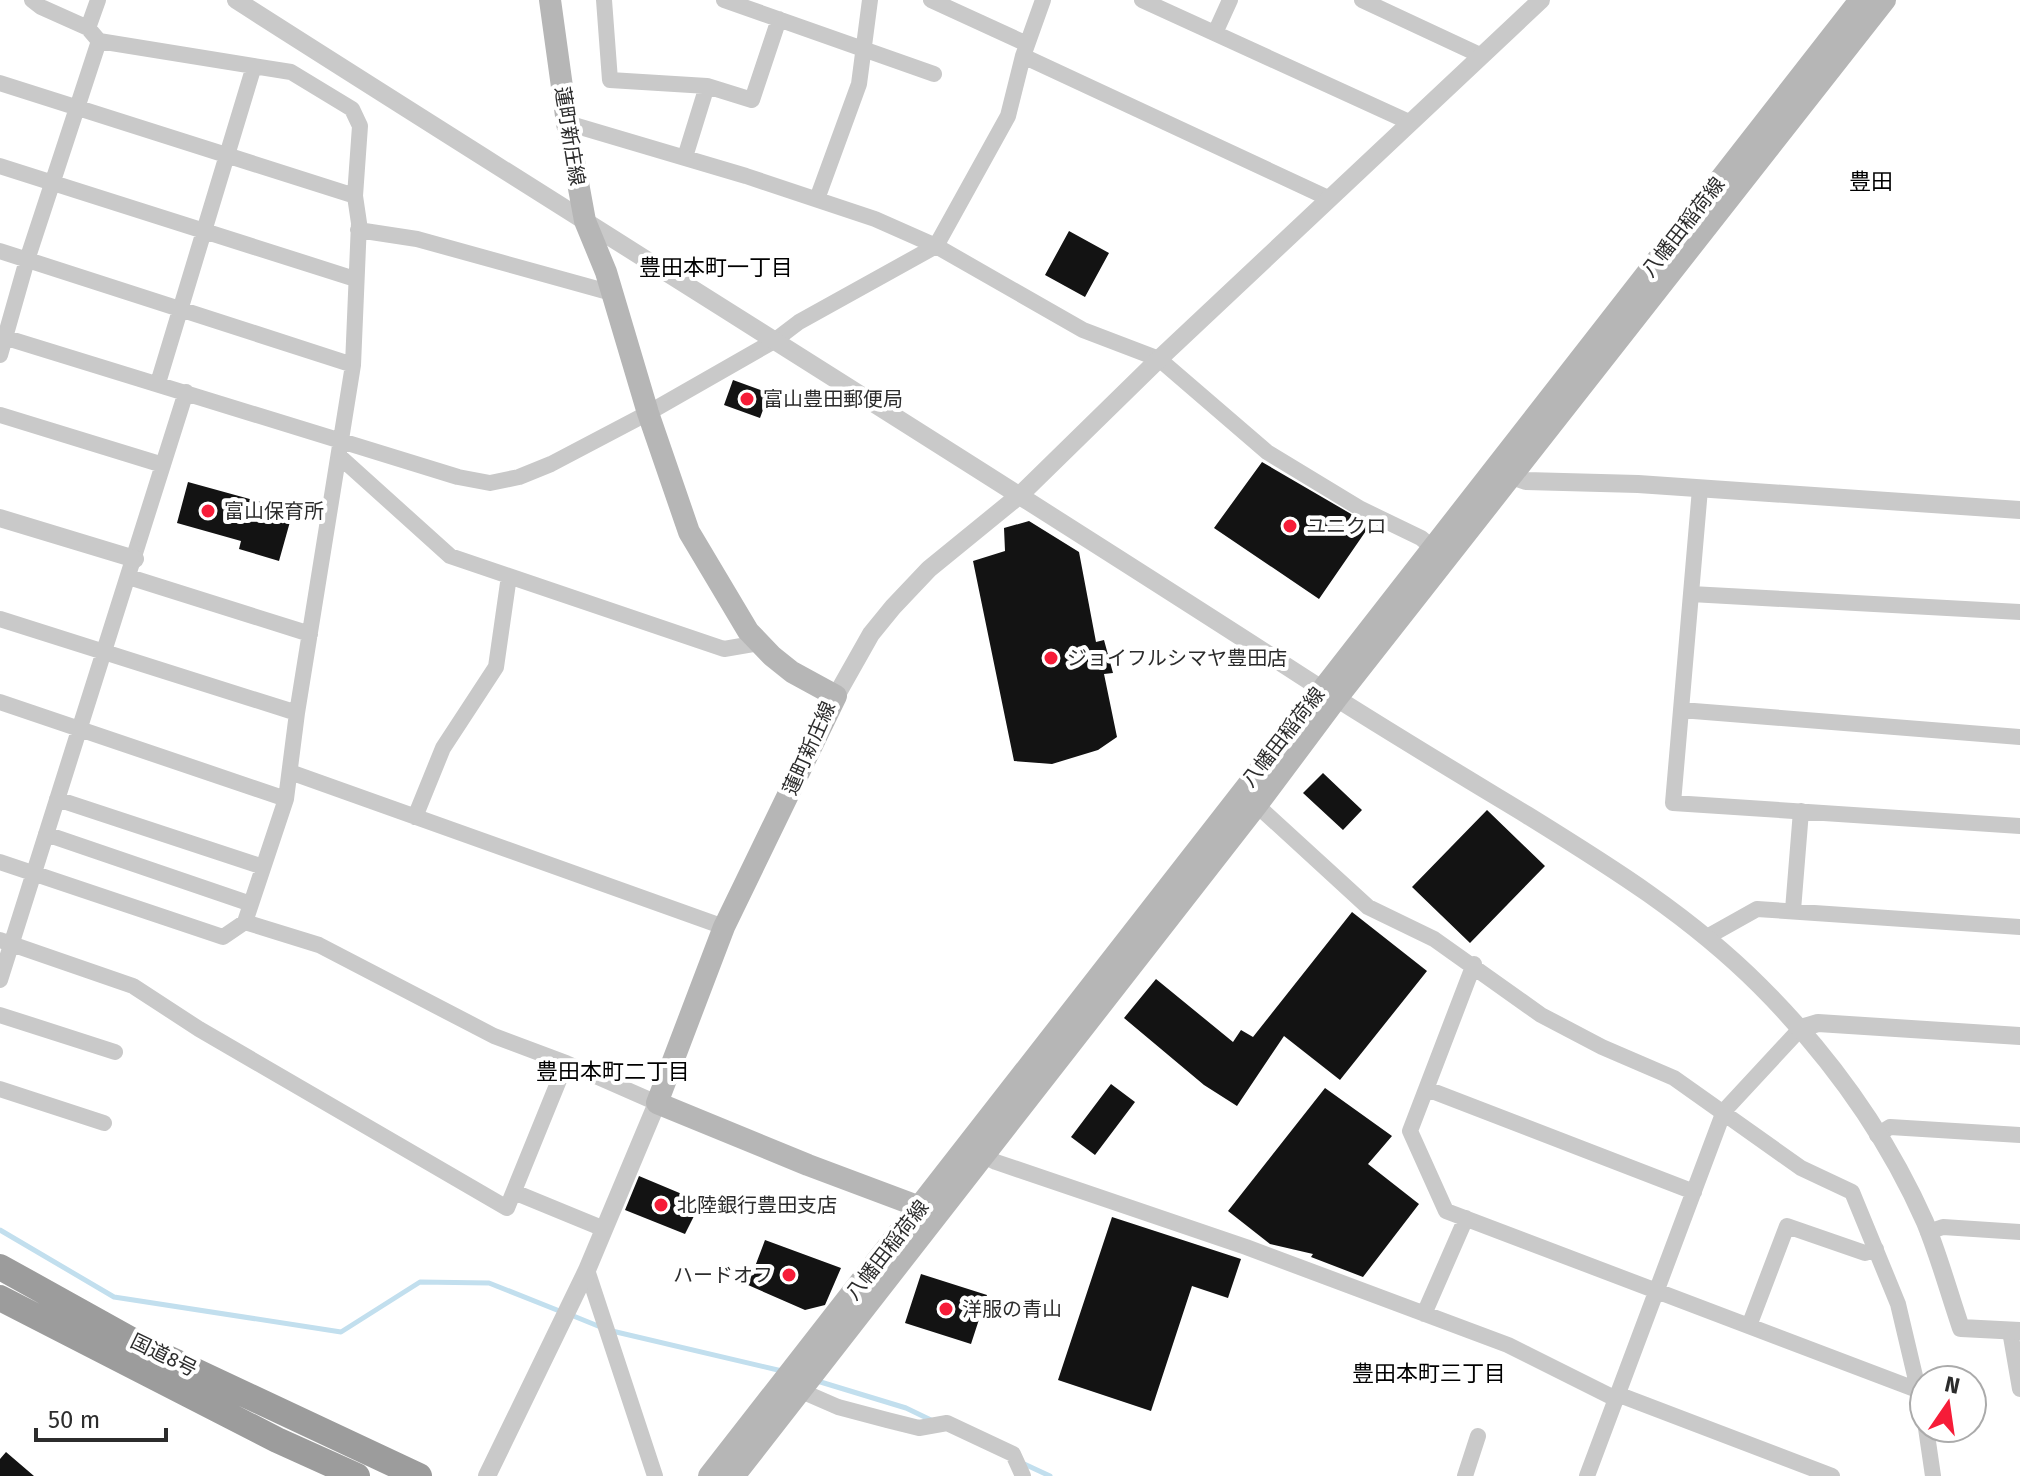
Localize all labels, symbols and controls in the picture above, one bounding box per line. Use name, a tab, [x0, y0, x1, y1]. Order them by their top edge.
street label: 蓮町新庄線	[550, 85, 590, 187]
district label: 豊田	[1849, 168, 1893, 195]
street label: 八幡田稲荷線	[1637, 172, 1729, 282]
district label: 豊田本町一丁目	[639, 254, 793, 281]
place label: 富山豊田郵便局	[763, 387, 903, 411]
marker: 富山豊田郵便局	[738, 390, 756, 408]
place label: 富山保育所	[224, 499, 324, 523]
marker: 富山保育所	[199, 502, 217, 520]
place label: ユニクロ	[1306, 514, 1386, 538]
marker: ユニクロ	[1281, 517, 1299, 535]
place label: ジョイフルシマヤ豊田店	[1067, 646, 1287, 670]
marker: ジョイフルシマヤ豊田店	[1042, 649, 1060, 667]
street label: 八幡田稲荷線	[1237, 682, 1329, 792]
street label: 蓮町新庄線	[778, 697, 840, 799]
district label: 豊田本町二丁目	[536, 1058, 690, 1085]
place label: 北陸銀行豊田支店	[677, 1193, 837, 1217]
street label: 八幡田稲荷線	[841, 1195, 933, 1305]
marker: 北陸銀行豊田支店	[652, 1196, 670, 1214]
place label: ハードオフ	[673, 1263, 773, 1287]
marker: ハードオフ	[780, 1266, 798, 1284]
place label: 洋服の青山	[962, 1297, 1062, 1321]
marker: 洋服の青山	[937, 1300, 955, 1318]
street label: 国道8号	[127, 1329, 201, 1381]
district label: 豊田本町三丁目	[1352, 1360, 1506, 1387]
north arrow	[1908, 1364, 1988, 1444]
text: N	[1942, 1370, 1963, 1400]
scale bar	[36, 1392, 166, 1442]
text: 50 m	[48, 1406, 100, 1434]

